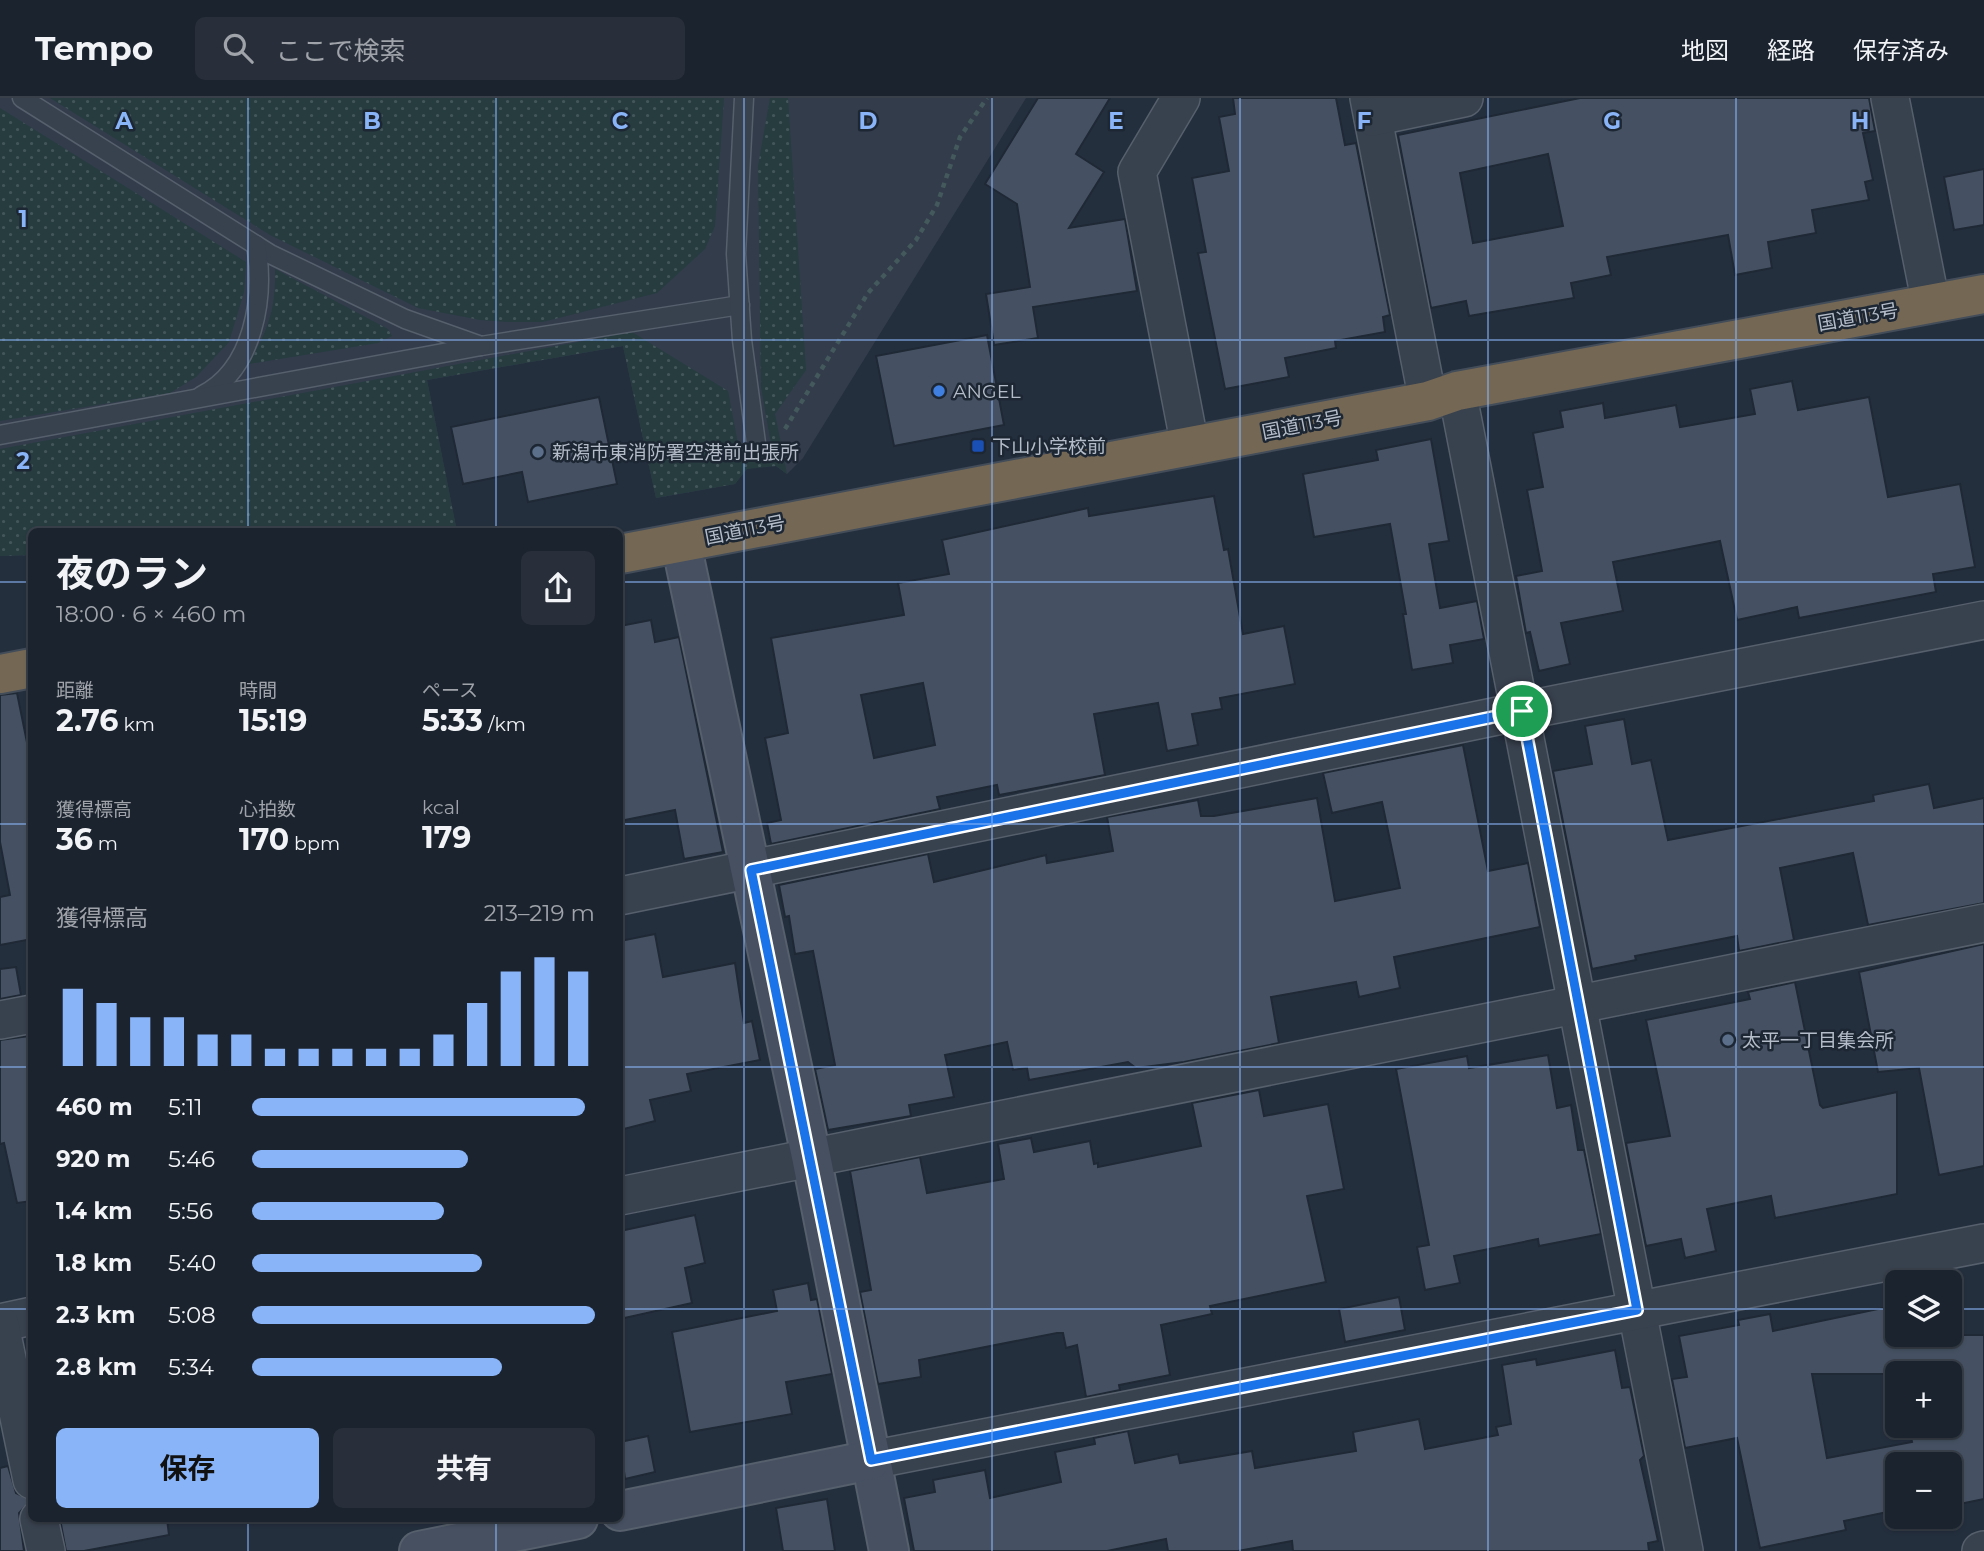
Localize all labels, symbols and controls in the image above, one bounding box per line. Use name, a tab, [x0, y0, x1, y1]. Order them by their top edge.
search box	[195, 17, 685, 80]
text: Tempo	[35, 28, 153, 68]
icon: search	[219, 29, 257, 67]
text: ここで検索	[275, 35, 405, 67]
text: 地図	[1681, 36, 1729, 65]
text: 経路	[1767, 36, 1815, 65]
text: 保存済み	[1853, 36, 1949, 65]
text: A	[114, 107, 133, 135]
text: B	[363, 107, 381, 135]
text: C	[612, 107, 629, 135]
text: D	[859, 107, 878, 135]
text: E	[1108, 107, 1124, 135]
text: F	[1357, 107, 1372, 135]
text: G	[1603, 107, 1621, 135]
text: H	[1851, 107, 1869, 135]
text: 1	[18, 205, 28, 233]
street label: 国道113号	[1816, 299, 1900, 335]
place label: ANGEL	[953, 380, 1021, 403]
marker: ANGEL	[931, 383, 947, 399]
street label: 国道113号	[1260, 406, 1344, 444]
place label: 下山小学校前	[992, 435, 1106, 458]
marker: 下山小学校前	[970, 438, 986, 454]
place label: 新潟市東消防署空港前出張所	[552, 441, 799, 464]
marker: 新潟市東消防署空港前出張所	[530, 444, 546, 460]
text: 2	[16, 447, 30, 475]
street label: 国道113号	[703, 511, 787, 549]
text: 夜のラン	[56, 550, 208, 597]
button: share	[521, 551, 595, 625]
text: 18:00 · 6 × 460 m	[56, 600, 246, 628]
text: 距離	[56, 679, 94, 702]
text: 時間	[239, 679, 277, 702]
text: ペース	[422, 679, 478, 702]
pin	[1492, 681, 1552, 741]
icon: arrive	[1503, 692, 1541, 730]
text: 2.76	[56, 702, 118, 739]
text: 15:19	[239, 702, 307, 739]
text: 5:33	[422, 702, 483, 739]
text: km	[118, 713, 155, 736]
text: /km	[483, 713, 526, 736]
text: kcal	[422, 796, 460, 819]
text: 獲得標高	[56, 798, 132, 821]
text: 心拍数	[239, 798, 296, 821]
text: 179	[422, 819, 471, 856]
text: 36	[56, 821, 93, 858]
text: 170	[239, 821, 289, 858]
text: m	[93, 832, 118, 855]
text: bpm	[289, 832, 340, 855]
text: 213–219 m	[484, 899, 595, 927]
text: 獲得標高	[56, 904, 148, 932]
place label: 太平一丁目集会所	[1742, 1029, 1894, 1052]
marker: 太平一丁目集会所	[1720, 1032, 1736, 1048]
text: 460 m	[56, 1093, 133, 1121]
text: 5:11	[168, 1093, 203, 1121]
text: 920 m	[56, 1145, 130, 1173]
text: 5:46	[168, 1145, 215, 1173]
text: 1.4 km	[56, 1197, 133, 1225]
text: 5:56	[168, 1197, 213, 1225]
text: 1.8 km	[56, 1249, 132, 1277]
text: 5:40	[168, 1249, 216, 1277]
map controls	[1885, 1270, 1962, 1529]
button: layers	[1885, 1270, 1962, 1347]
text: 2.3 km	[56, 1301, 135, 1329]
text: 5:08	[168, 1301, 216, 1329]
text: 2.8 km	[56, 1353, 137, 1381]
text: 5:34	[168, 1353, 214, 1381]
button: +	[1885, 1361, 1962, 1438]
button: 保存	[56, 1428, 319, 1508]
button: 共有	[333, 1428, 595, 1508]
button: −	[1885, 1452, 1962, 1529]

